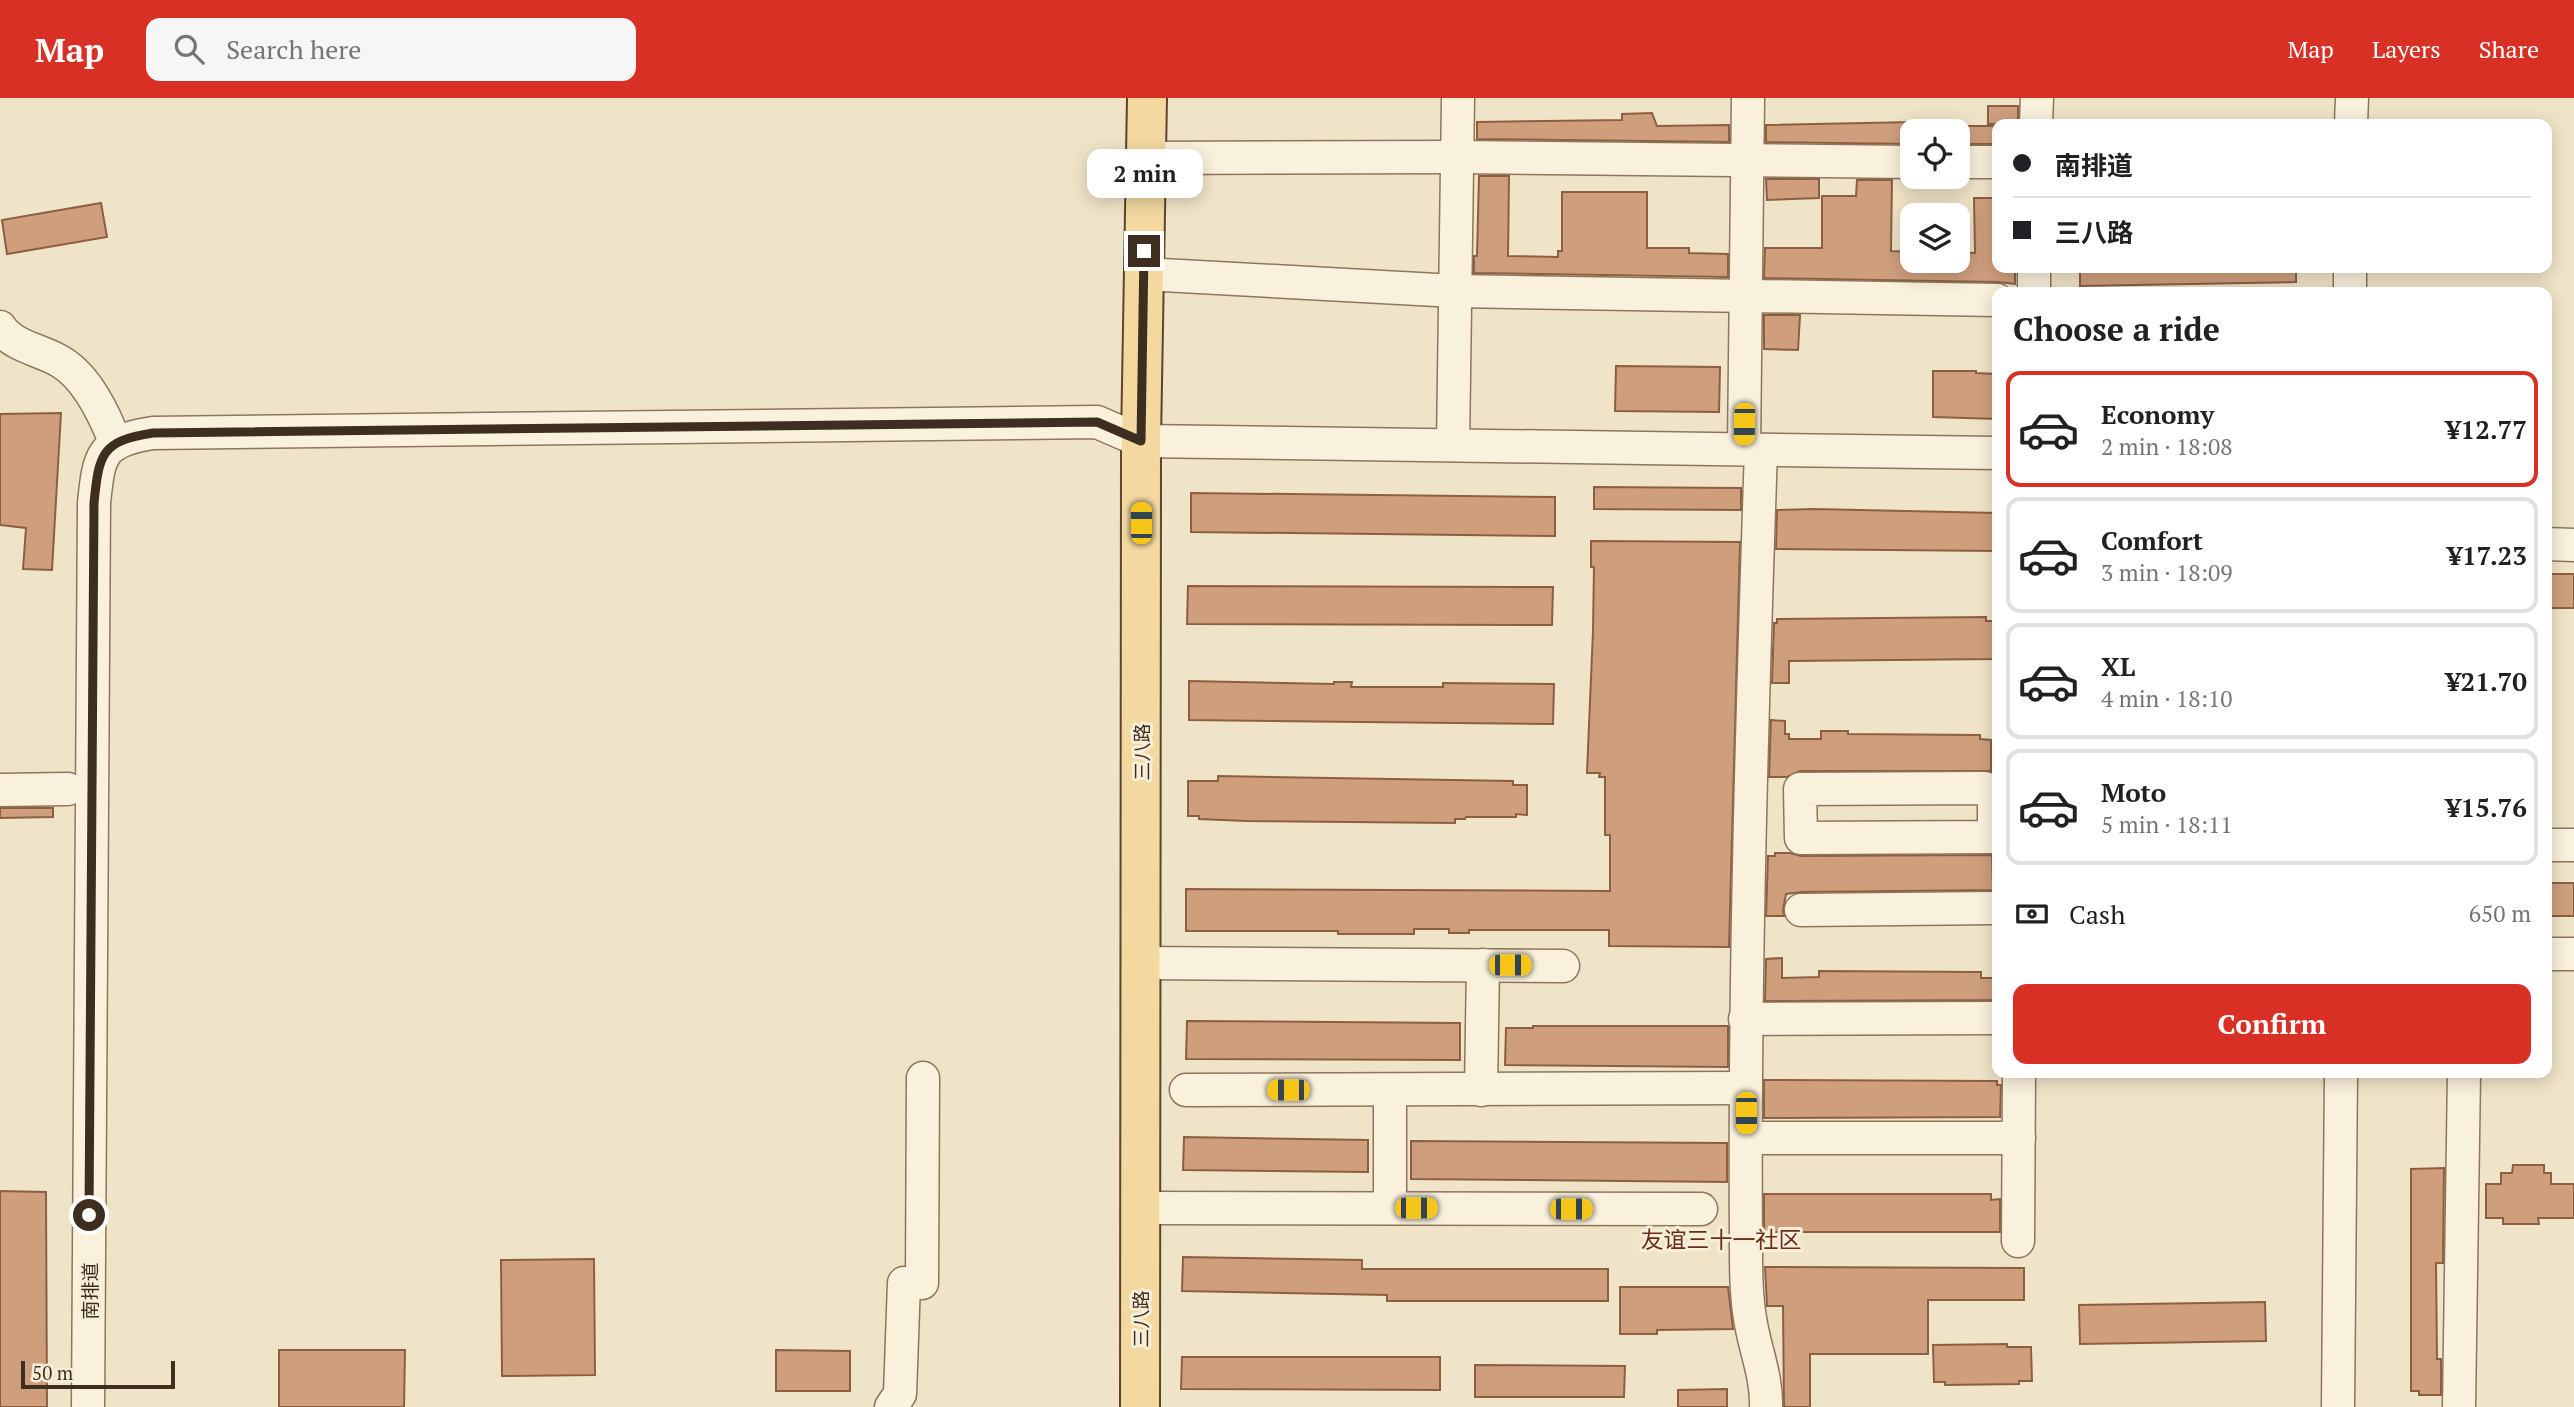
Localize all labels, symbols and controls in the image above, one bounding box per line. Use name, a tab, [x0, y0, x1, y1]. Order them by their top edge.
search box	[146, 18, 636, 81]
text: Map	[35, 28, 104, 71]
icon: search	[170, 30, 208, 68]
text: Search here	[226, 32, 361, 66]
text: Map	[2287, 33, 2334, 65]
text: Layers	[2372, 33, 2441, 65]
text: Share	[2479, 33, 2539, 65]
map controls	[1900, 119, 1970, 273]
button: locate	[1900, 119, 1970, 189]
text: 南排道	[2055, 148, 2133, 182]
callout: 2 min	[1086, 150, 1202, 198]
text: 2 min	[1114, 158, 1176, 189]
button: layers	[1900, 203, 1970, 273]
text: 三八路	[2055, 215, 2133, 249]
route end	[1128, 235, 1160, 267]
text: Choose a ride	[2013, 308, 2220, 350]
text: Economy	[2101, 397, 2214, 431]
icon: car	[2017, 398, 2080, 461]
car	[1734, 403, 1755, 445]
text: ¥12.77	[2446, 412, 2527, 446]
text: 2 min · 18:08	[2101, 431, 2233, 462]
car	[1131, 502, 1152, 544]
text: Comfort	[2101, 523, 2203, 557]
icon: car	[2017, 524, 2080, 587]
text: ¥17.23	[2447, 538, 2527, 572]
text: 3 min · 18:09	[2101, 557, 2233, 588]
text: XL	[2101, 649, 2135, 683]
icon: car	[2017, 650, 2080, 713]
text: ¥21.70	[2446, 664, 2527, 698]
text: 4 min · 18:10	[2101, 683, 2233, 714]
street label: 三八路	[1129, 723, 1154, 781]
text: Moto	[2101, 775, 2166, 809]
icon: car	[2017, 776, 2080, 839]
text: ¥15.76	[2446, 790, 2527, 824]
text: 5 min · 18:11	[2101, 809, 2233, 840]
icon: cash	[2013, 895, 2051, 933]
text: Cash	[2069, 897, 2125, 931]
text: 650 m	[2469, 898, 2531, 929]
car	[1490, 955, 1532, 976]
button: Confirm	[2013, 984, 2531, 1064]
car	[1268, 1080, 1310, 1101]
car	[1736, 1092, 1757, 1134]
car	[1396, 1198, 1438, 1219]
route start	[73, 1199, 105, 1231]
car	[1551, 1199, 1593, 1220]
district label: 友谊三十一社区	[1641, 1224, 1802, 1255]
street label: 南排道	[77, 1262, 102, 1320]
street label: 三八路	[1128, 1290, 1153, 1348]
scale bar	[21, 1358, 175, 1390]
text: 50 m	[32, 1360, 73, 1385]

